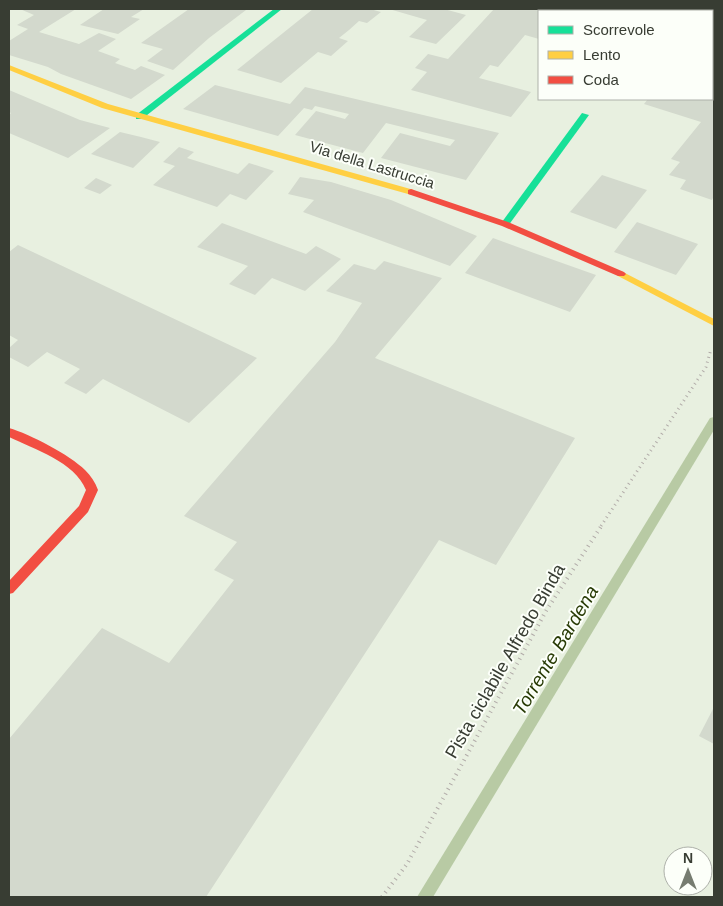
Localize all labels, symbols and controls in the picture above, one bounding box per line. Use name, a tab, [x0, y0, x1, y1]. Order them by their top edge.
legend	[538, 10, 713, 100]
text: Scorrevole	[583, 21, 655, 38]
text: Lento	[583, 46, 621, 63]
text: Coda	[583, 71, 620, 88]
street label: Via della Lastruccia	[308, 137, 437, 192]
street label: Pista ciclabile Alfredo Binda	[441, 559, 569, 762]
water label: Torrente Bardena	[509, 582, 602, 719]
north arrow	[663, 846, 713, 896]
text: N	[683, 850, 693, 866]

